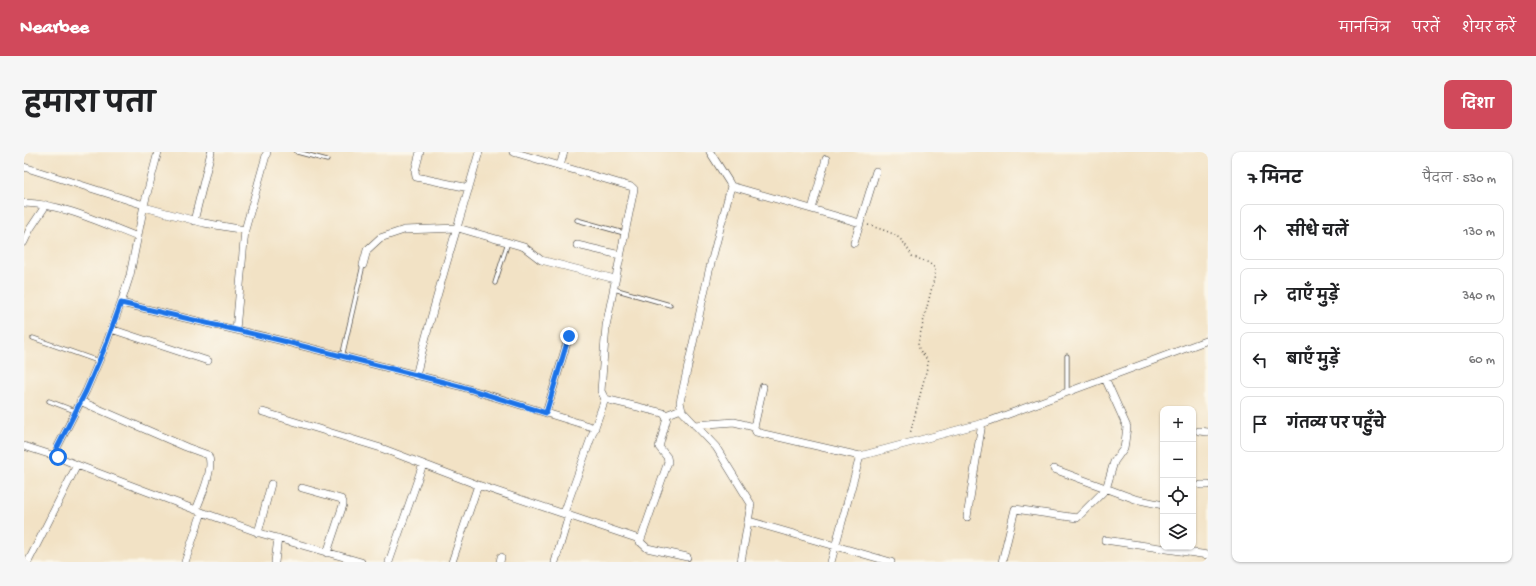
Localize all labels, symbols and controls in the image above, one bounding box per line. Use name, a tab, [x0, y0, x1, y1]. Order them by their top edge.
text: Nearbee	[20, 17, 89, 40]
text: मानचित्र	[1339, 21, 1390, 38]
text: परतें	[1412, 21, 1440, 38]
text: शेयर करें	[1462, 21, 1516, 38]
button: दिशा	[1444, 80, 1512, 129]
text: हमारा पता	[24, 90, 155, 123]
text: 7 मिनट	[1248, 170, 1302, 190]
text: पैदल · 530 m	[1422, 172, 1496, 187]
icon: ahead	[1249, 221, 1271, 243]
text: सीधे चलें	[1287, 224, 1348, 242]
text: 130 m	[1463, 225, 1495, 240]
icon: right	[1249, 285, 1271, 307]
text: दाएँ मुड़ें	[1287, 288, 1339, 306]
text: 340 m	[1462, 289, 1495, 304]
route end	[560, 327, 578, 345]
icon: left	[1249, 349, 1271, 371]
text: बाएँ मुड़ें	[1287, 352, 1339, 370]
text: 60 m	[1469, 353, 1495, 368]
map controls	[1160, 406, 1196, 550]
button: +	[1160, 406, 1196, 442]
icon: arrive	[1249, 413, 1271, 435]
text: गंतव्य पर पहुँचे	[1287, 416, 1385, 434]
button: −	[1160, 442, 1196, 478]
route start	[49, 448, 67, 466]
button: locate	[1160, 478, 1196, 514]
button: layers	[1160, 514, 1196, 550]

